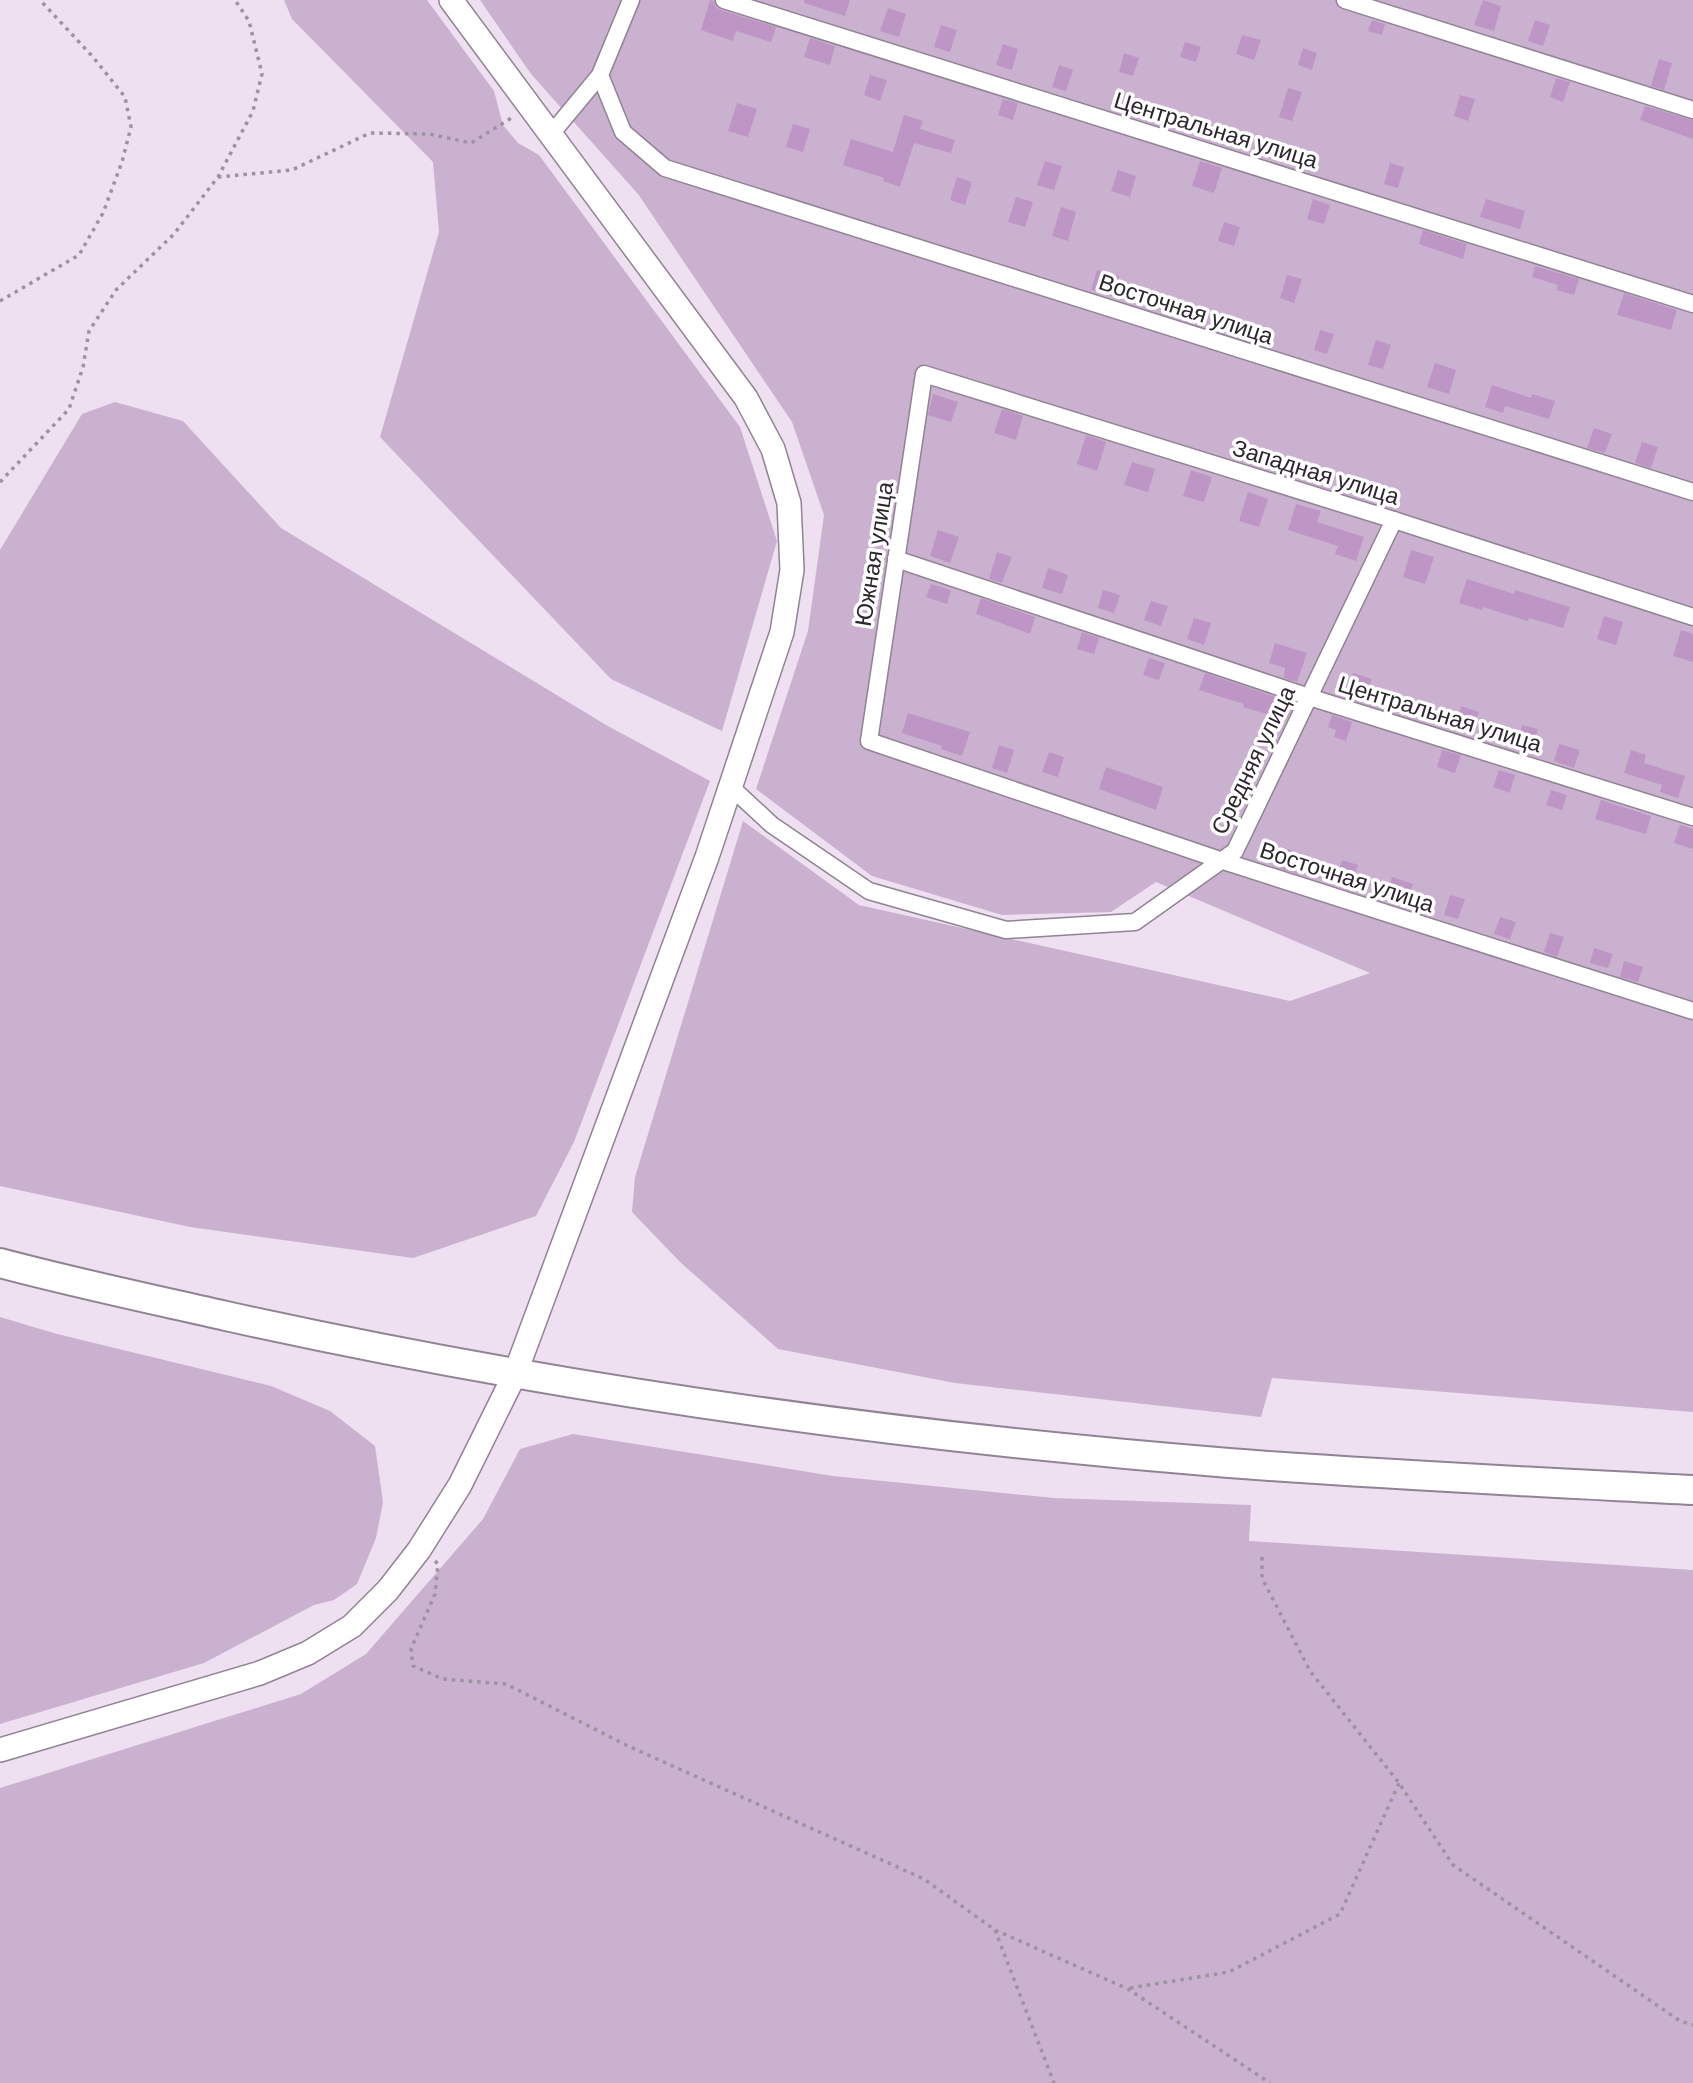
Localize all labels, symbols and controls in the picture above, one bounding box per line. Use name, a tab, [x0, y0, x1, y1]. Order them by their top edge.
street label: Центральная улица	[1111, 85, 1322, 175]
street label: Восточная улица	[1095, 267, 1277, 351]
street label: Западная улица	[1229, 432, 1403, 512]
street label: Южная улица	[848, 479, 900, 628]
street label: Центральная улица	[1335, 669, 1546, 759]
street label: Средняя улица	[1204, 680, 1302, 839]
street label: Восточная улица	[1256, 835, 1438, 919]

